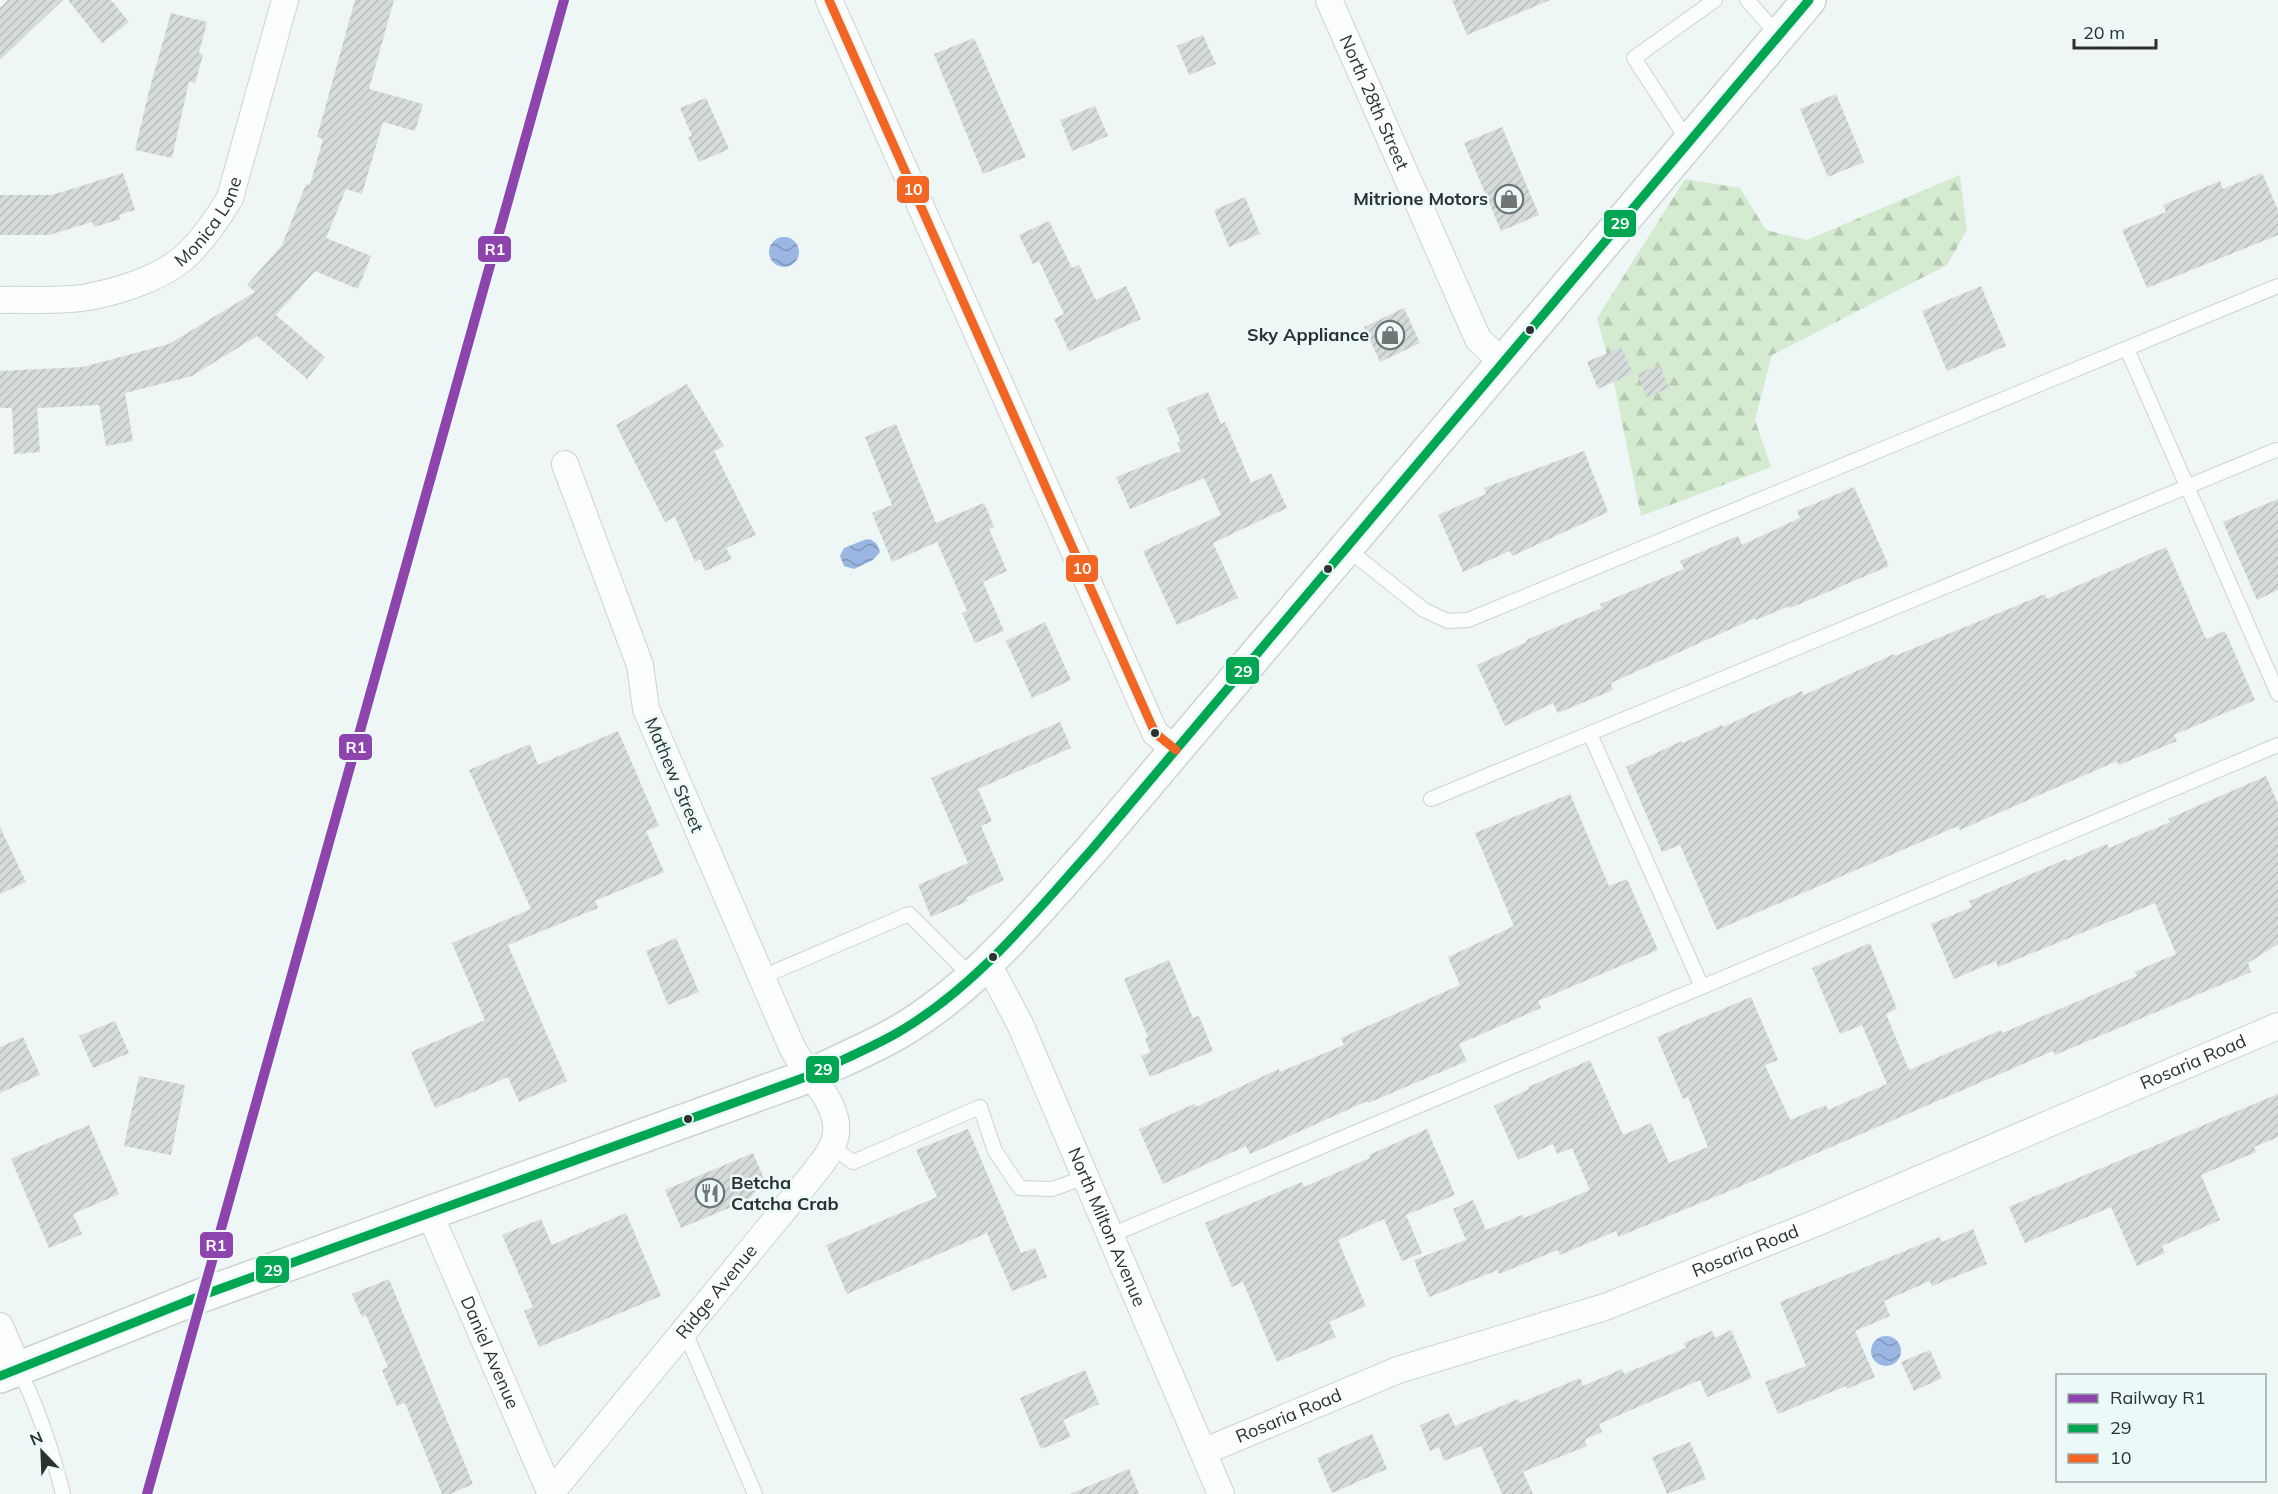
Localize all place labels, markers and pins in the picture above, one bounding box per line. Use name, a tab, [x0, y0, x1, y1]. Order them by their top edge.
shop icon: Mitrione Motors	[1493, 183, 1525, 215]
place label: Mitrione Motors	[1353, 187, 1488, 210]
shop icon: Sky Appliance	[1374, 319, 1406, 351]
place label: Sky Appliance	[1247, 323, 1369, 346]
unlabelled marker	[1524, 324, 1536, 336]
unlabelled marker	[1322, 563, 1334, 575]
unlabelled marker	[1149, 727, 1161, 739]
unlabelled marker	[987, 951, 999, 963]
unlabelled marker	[682, 1113, 694, 1125]
place label: Betcha Catcha Crab	[731, 1171, 839, 1215]
restaurant icon: Betcha Catcha Crab	[694, 1177, 726, 1209]

